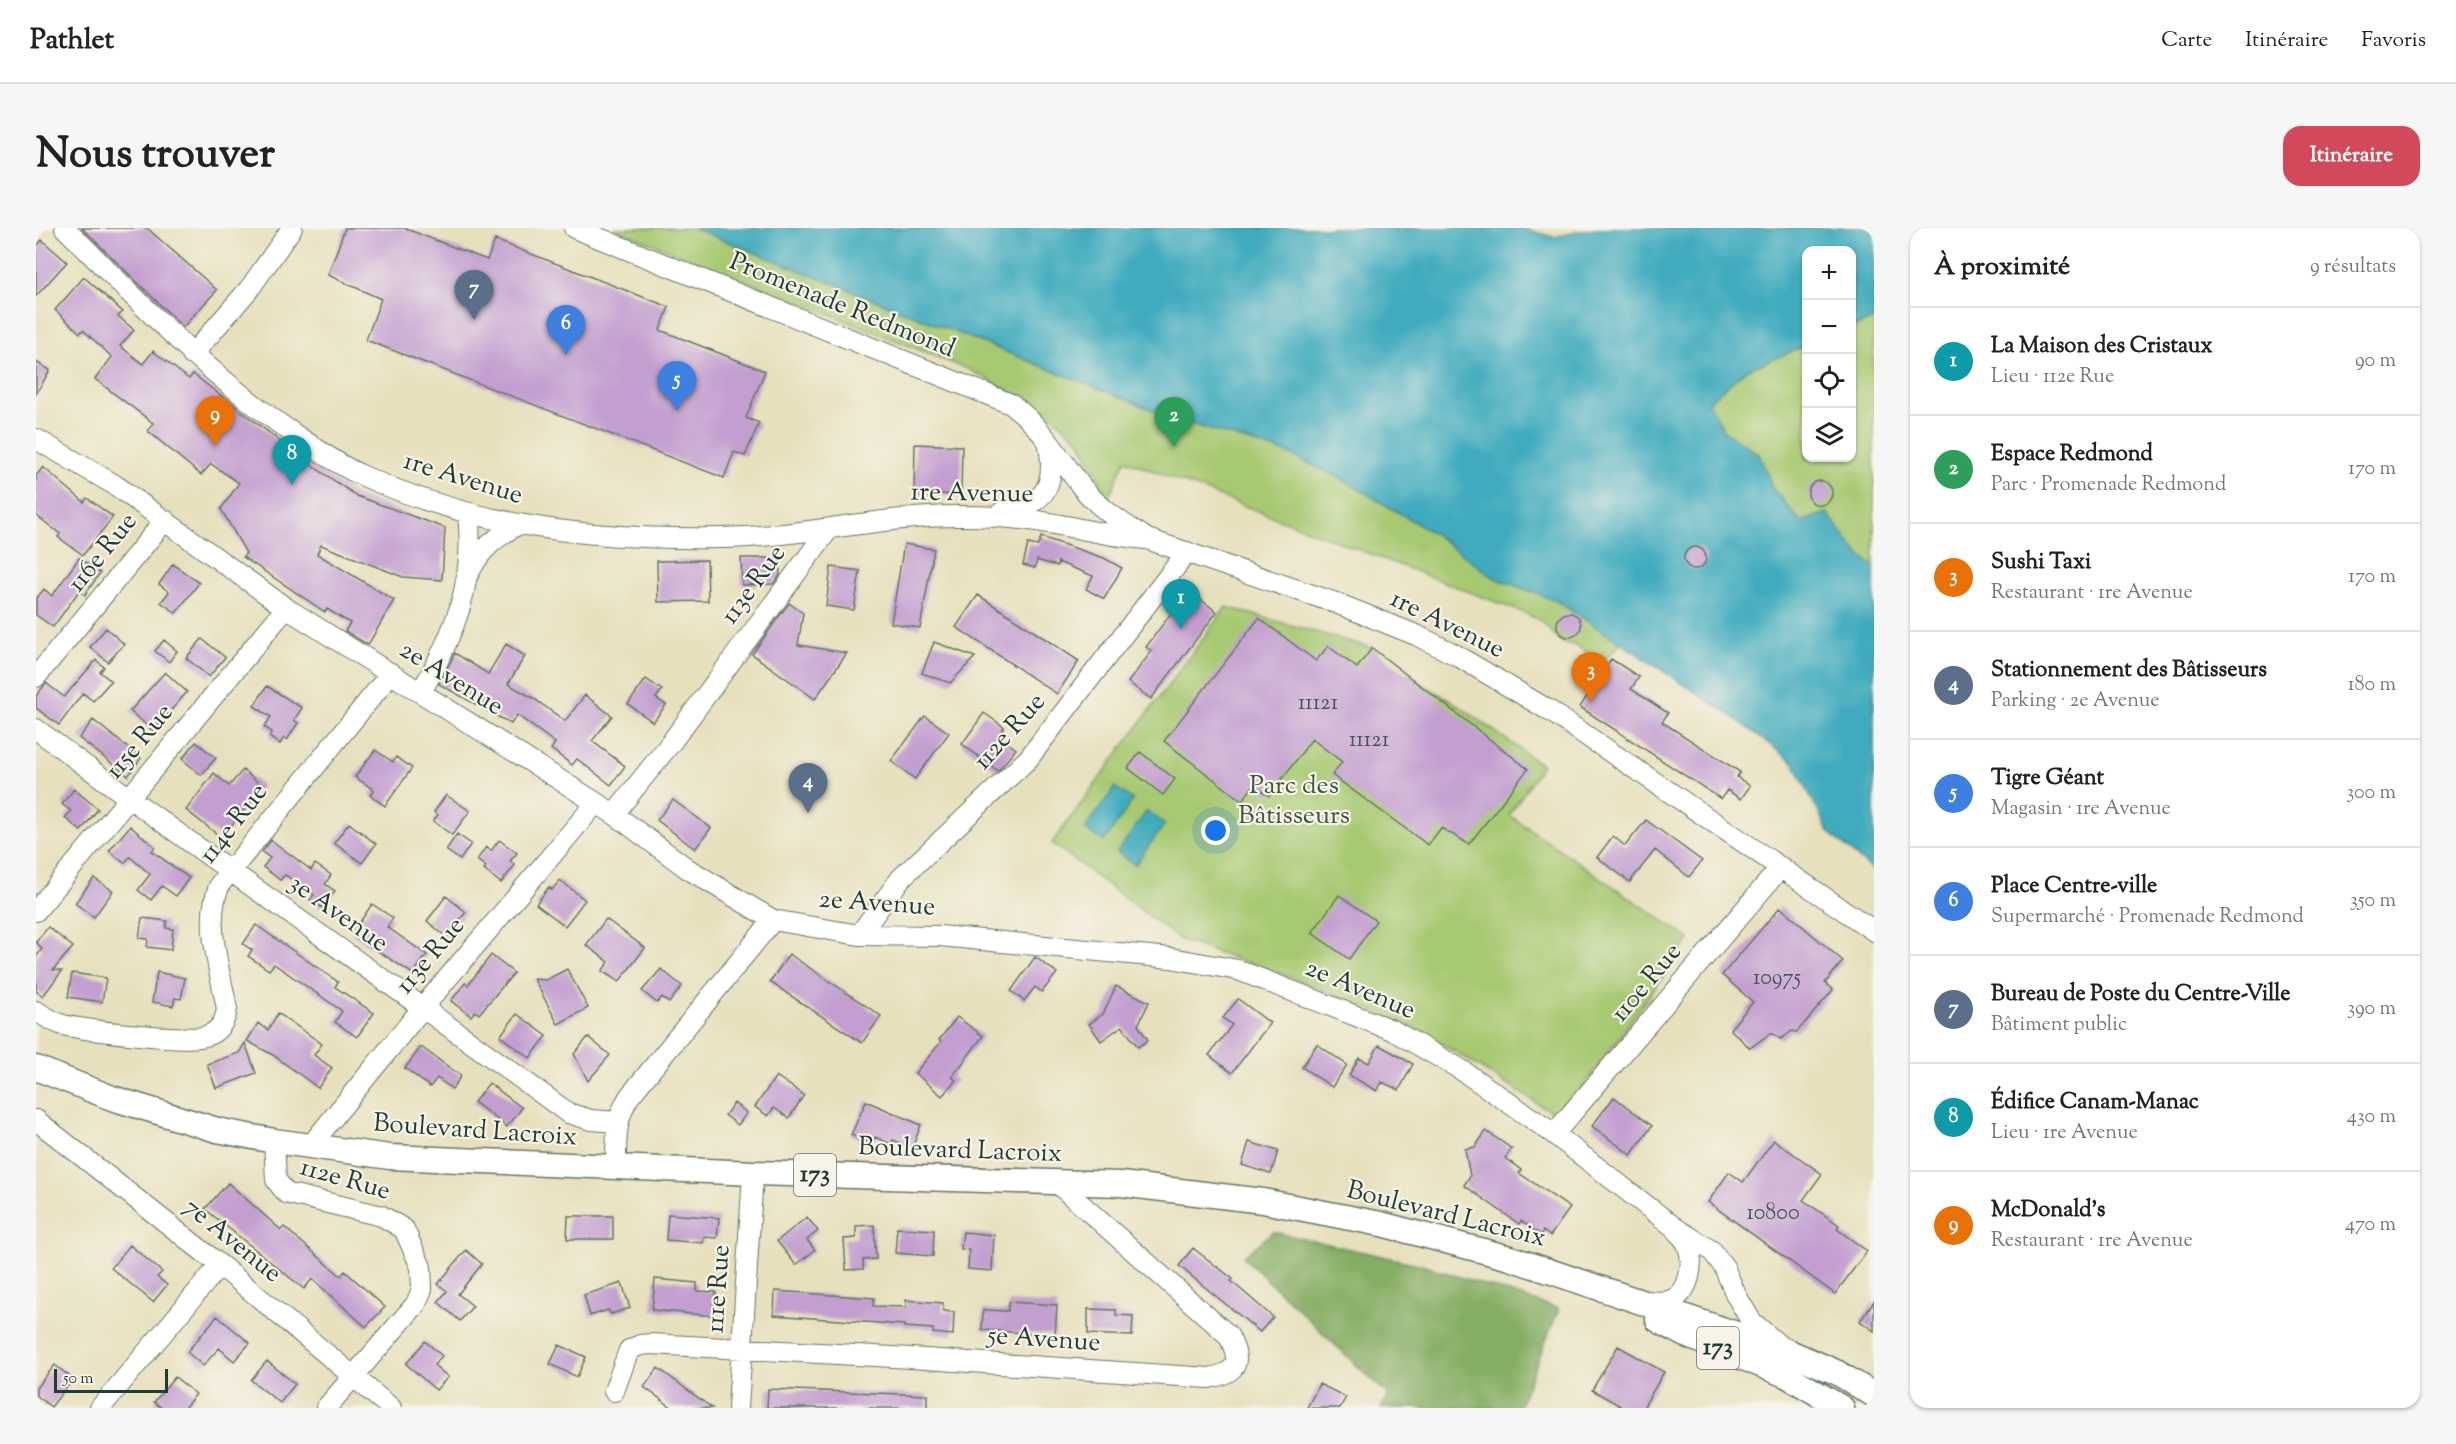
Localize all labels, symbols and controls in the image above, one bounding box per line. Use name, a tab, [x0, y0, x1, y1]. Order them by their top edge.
text: Pathlet	[30, 21, 114, 61]
text: Carte	[2161, 26, 2212, 56]
text: Itinéraire	[2245, 26, 2328, 56]
text: Favoris	[2361, 26, 2426, 56]
text: Nous trouver	[36, 126, 275, 186]
button: Itinéraire	[2283, 126, 2420, 186]
street label: Promenade Redmond	[723, 244, 961, 368]
map controls	[1802, 246, 1856, 462]
button: +	[1802, 246, 1856, 300]
text: À proximité	[1934, 249, 2070, 286]
text: 9 résultats	[2310, 253, 2396, 282]
pin: 7	[454, 270, 494, 320]
button: −	[1802, 300, 1856, 354]
pin: 6	[546, 306, 586, 355]
text: La Maison des Cristaux	[1991, 331, 2213, 363]
text: 1	[1950, 347, 1957, 376]
text: 90 m	[2355, 347, 2396, 376]
button: locate	[1802, 354, 1856, 408]
pin: 5	[658, 362, 696, 411]
text: Lieu · 112e Rue	[1991, 363, 2114, 392]
pin: 9	[196, 396, 234, 446]
pin: 2	[1154, 398, 1194, 447]
button: layers	[1802, 408, 1856, 462]
pin: 8	[272, 436, 312, 485]
text: Espace Redmond	[1991, 439, 2153, 471]
street label: 1re Avenue	[399, 443, 527, 515]
text: 2	[1949, 455, 1958, 484]
text: 170 m	[2348, 455, 2396, 484]
text: Parc · Promenade Redmond	[1991, 471, 2226, 500]
street label: 1re Avenue	[910, 474, 1034, 514]
street label: 116e Rue	[59, 505, 147, 601]
street label: 113e Rue	[712, 537, 796, 633]
text: Sushi Taxi	[1991, 547, 2091, 579]
text: 3	[1949, 563, 1958, 592]
text: 170 m	[2348, 563, 2396, 592]
text: Restaurant · 1re Avenue	[1991, 579, 2193, 608]
pin: 1	[1162, 580, 1200, 629]
street label: 1re Avenue	[1384, 581, 1510, 669]
street label: 2e Avenue	[392, 632, 510, 726]
pin: 3	[1572, 652, 1610, 702]
text: Stationnement des Bâtisseurs	[1991, 655, 2267, 687]
text: 4	[1948, 671, 1959, 700]
text: 180 m	[2348, 671, 2396, 700]
street label: 112e Rue	[965, 685, 1055, 779]
text: Parking · 2e Avenue	[1991, 687, 2160, 716]
house number: 11121	[1298, 688, 1339, 720]
street label: 115e Rue	[97, 696, 183, 788]
house number: 11121	[1349, 725, 1390, 757]
text: Tigre Géant	[1991, 763, 2104, 795]
pin: 4	[788, 764, 828, 813]
park label: Parc des Bâtisseurs	[1238, 768, 1350, 835]
street label: 114e Rue	[191, 776, 277, 872]
text: 5	[1950, 779, 1957, 808]
text: 300 m	[2346, 779, 2396, 808]
text: Magasin · 1re Avenue	[1991, 795, 2171, 824]
your location	[1201, 816, 1230, 845]
street label: 3e Avenue	[280, 866, 396, 962]
text: Place Centre-ville	[1991, 871, 2157, 903]
street label: 2e Avenue	[818, 881, 936, 927]
text: 6	[1949, 887, 1958, 916]
text: 350 m	[2350, 887, 2396, 916]
text: Supermarché · Promenade Redmond	[1991, 903, 2304, 932]
street label: 113e Rue	[388, 909, 474, 1003]
street label: 110e Rue	[1603, 935, 1691, 1031]
street label: 2e Avenue	[1299, 950, 1421, 1030]
house number: 10975	[1753, 963, 1802, 995]
text: Bureau de Poste du Centre-Ville	[1991, 979, 2291, 1011]
text: 7	[1948, 995, 1959, 1024]
text: 390 m	[2347, 995, 2396, 1024]
text: Bâtiment public	[1991, 1011, 2127, 1040]
text: Édifice Canam-Manac	[1991, 1087, 2199, 1119]
text: 8	[1949, 1103, 1959, 1132]
text: 430 m	[2347, 1103, 2396, 1132]
street label: Boulevard Lacroix	[372, 1105, 578, 1157]
text: Lieu · 1re Avenue	[1991, 1119, 2138, 1148]
street label: Boulevard Lacroix	[857, 1129, 1063, 1173]
street label: 112e Rue	[295, 1149, 395, 1211]
road number: 173	[794, 1154, 836, 1196]
street label: Boulevard Lacroix	[1342, 1172, 1550, 1258]
street label: 7e Avenue	[175, 1190, 289, 1292]
text: McDonald's	[1991, 1195, 2105, 1227]
house number: 10800	[1746, 1198, 1800, 1230]
text: 9	[1949, 1211, 1958, 1240]
text: 470 m	[2345, 1211, 2396, 1240]
text: Restaurant · 1re Avenue	[1991, 1227, 2193, 1256]
street label: 111e Rue	[697, 1243, 741, 1335]
street label: 5e Avenue	[984, 1317, 1102, 1362]
road number: 173	[1697, 1327, 1739, 1369]
scale bar	[54, 1366, 168, 1394]
text: 50 m	[63, 1368, 94, 1391]

